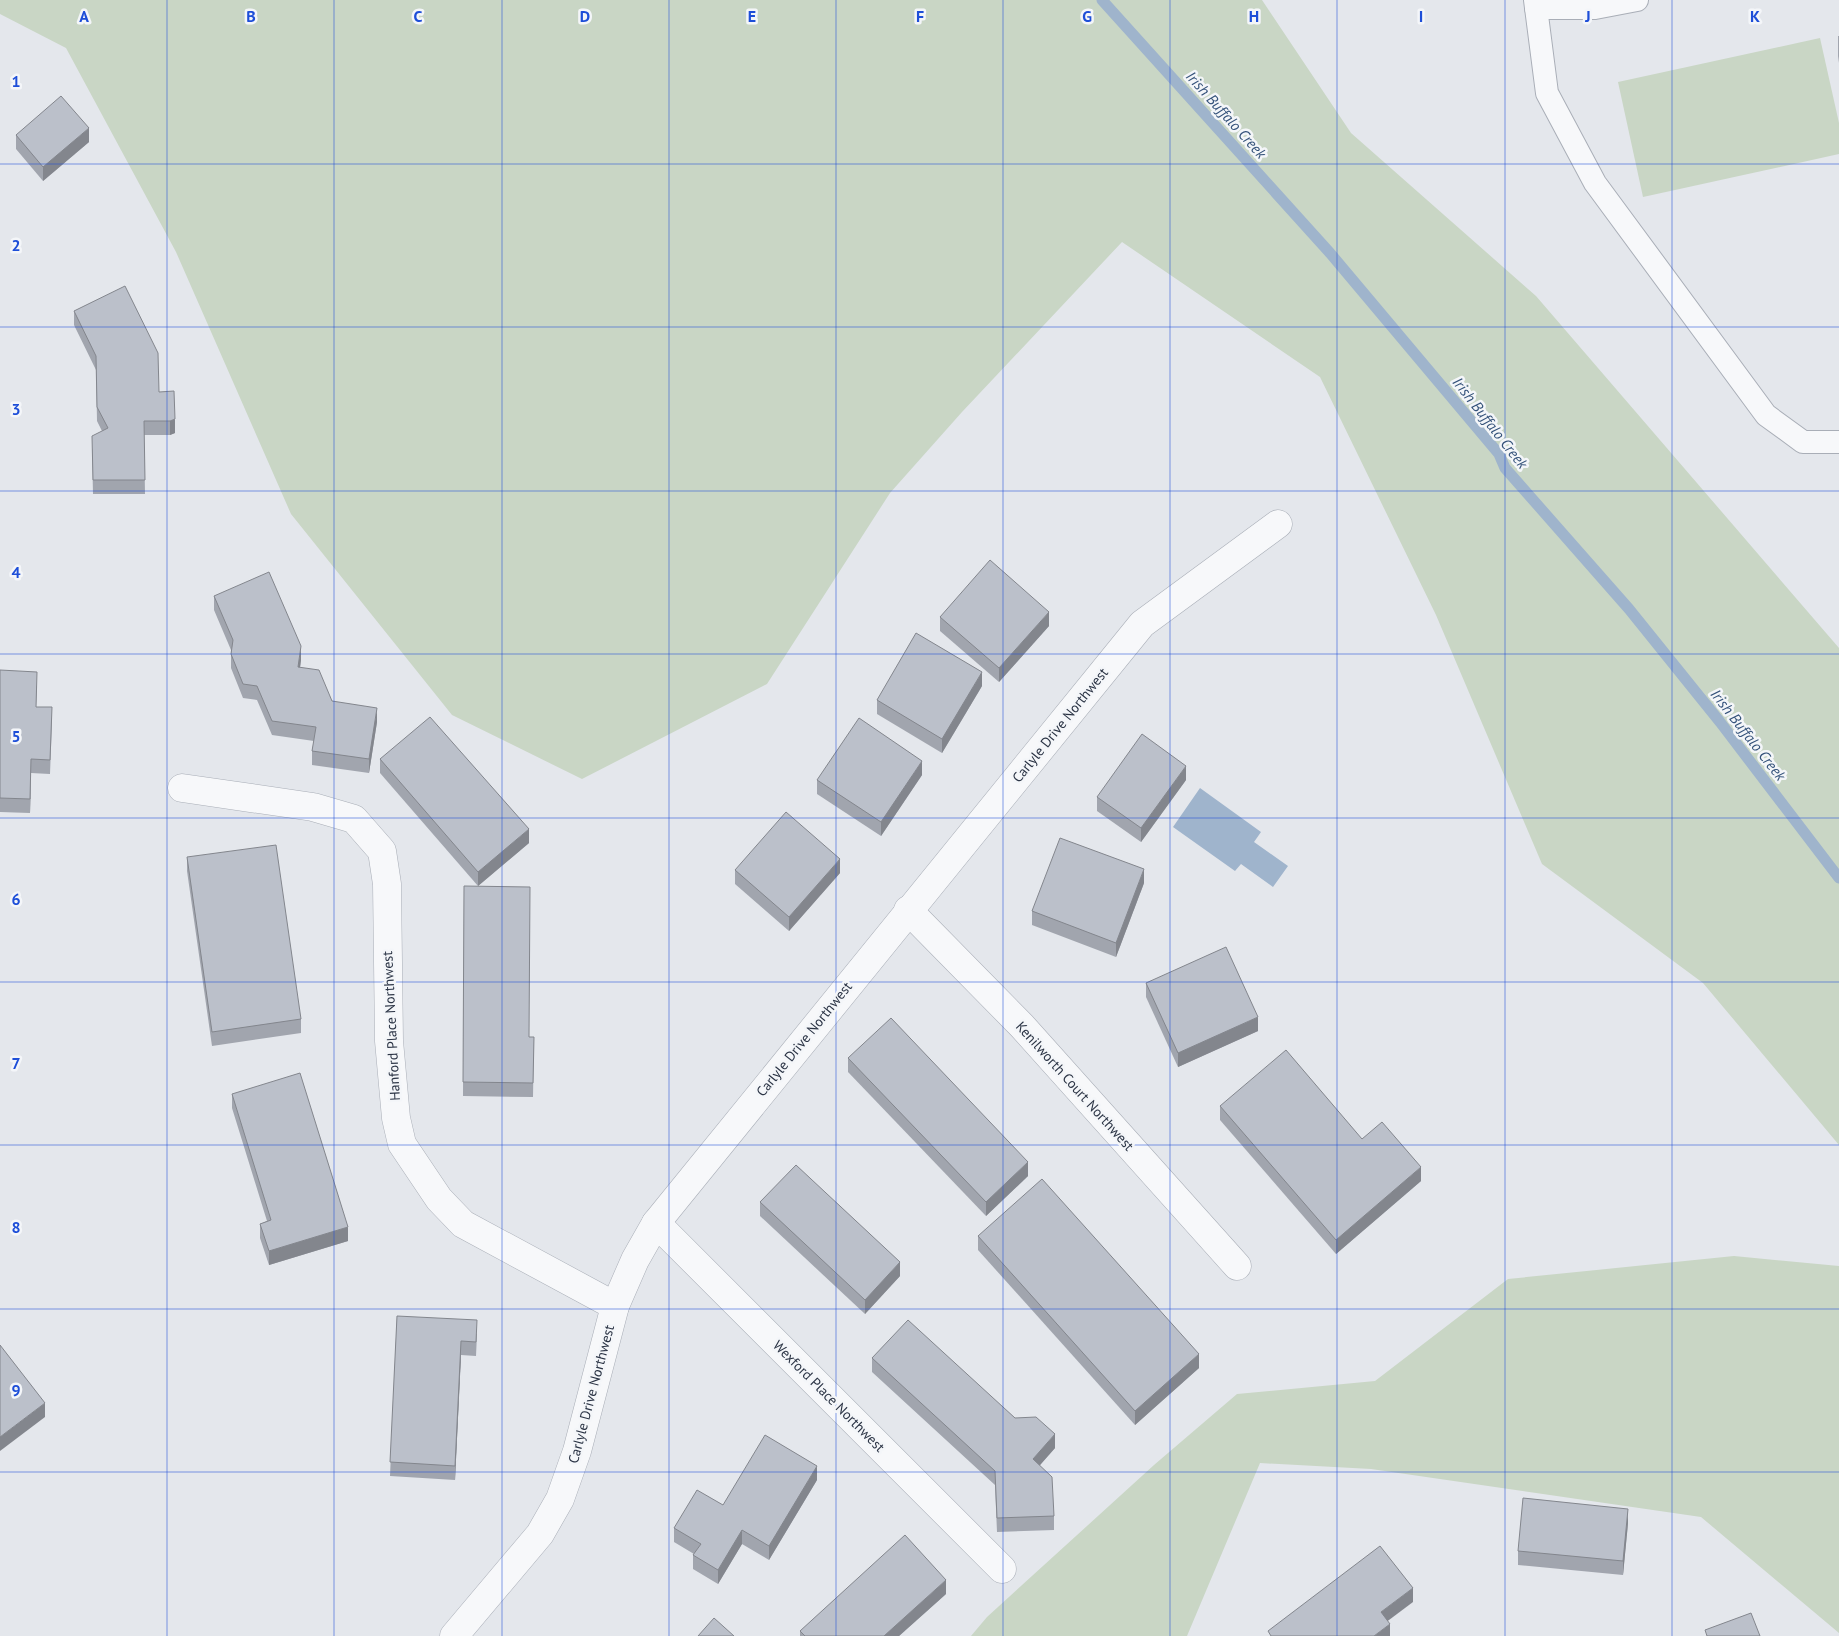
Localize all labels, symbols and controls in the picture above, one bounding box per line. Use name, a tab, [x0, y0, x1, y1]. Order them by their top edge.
text: A	[79, 6, 89, 26]
text: B	[246, 6, 256, 26]
text: C	[414, 6, 423, 26]
text: D	[580, 6, 590, 26]
text: E	[748, 6, 756, 26]
text: F	[916, 6, 924, 26]
text: G	[1082, 6, 1092, 26]
text: H	[1249, 6, 1259, 26]
text: I	[1419, 6, 1423, 26]
text: J	[1584, 6, 1591, 26]
text: K	[1750, 6, 1760, 26]
water label: Irish Buffalo Creek	[1182, 67, 1272, 163]
text: 1	[11, 71, 21, 91]
text: 2	[11, 235, 21, 255]
water label: Irish Buffalo Creek	[1449, 373, 1533, 473]
text: 3	[11, 399, 21, 419]
text: 4	[11, 562, 21, 582]
street label: Carlyle Drive Northwest	[1008, 664, 1112, 786]
water label: Irish Buffalo Creek	[1707, 685, 1791, 785]
text: 5	[11, 726, 21, 746]
text: 6	[11, 889, 21, 909]
street label: Hanford Place Northwest	[378, 950, 404, 1101]
street label: Carlyle Drive Northwest	[752, 978, 856, 1100]
street label: Kenilworth Court Northwest	[1012, 1018, 1138, 1155]
text: 7	[11, 1053, 21, 1073]
text: 8	[11, 1217, 21, 1237]
street label: Carlyle Drive Northwest	[564, 1323, 618, 1465]
street label: Wexford Place Northwest	[769, 1336, 889, 1456]
text: 9	[11, 1380, 21, 1400]

